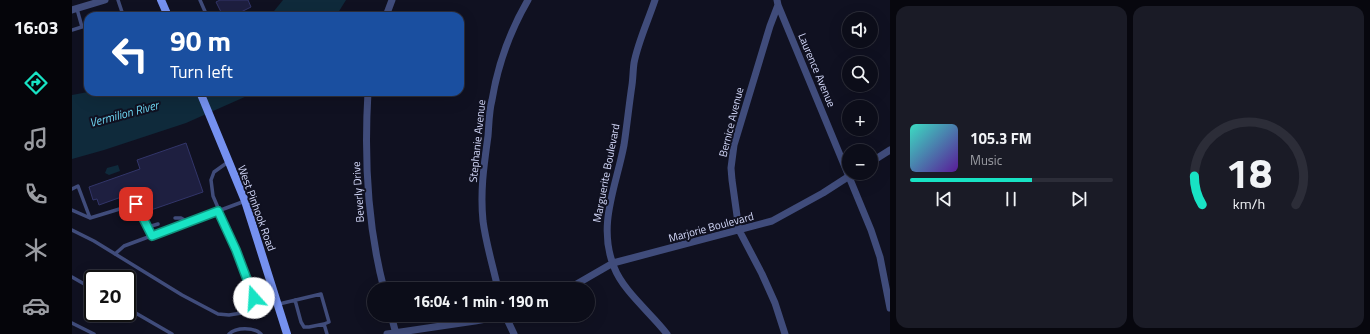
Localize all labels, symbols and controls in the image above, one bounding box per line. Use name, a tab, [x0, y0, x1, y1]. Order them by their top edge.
map controls	[842, 12, 878, 180]
button: sound	[842, 12, 878, 48]
text: 16:03	[14, 14, 58, 41]
text: 90 m	[170, 19, 231, 62]
icon: left	[104, 28, 156, 80]
street label: Laurence Avenue	[794, 31, 840, 110]
button: search	[842, 56, 878, 92]
text: Turn left	[170, 58, 233, 85]
icon: directions	[22, 69, 50, 97]
street label: Bernice Avenue	[715, 85, 748, 159]
water label: Vermilion River	[87, 95, 163, 132]
street label: Stephanie Avenue	[465, 98, 489, 183]
button: +	[842, 100, 878, 136]
street label: Marguerite Boulevard	[589, 122, 623, 224]
icon: music	[22, 125, 50, 153]
text: 105.3 FM	[970, 127, 1032, 150]
text: 18	[1225, 141, 1272, 204]
button: −	[842, 144, 878, 180]
text: Music	[970, 150, 1002, 170]
street label: Beverly Drive	[348, 161, 368, 223]
street label: West Pinhook Road	[234, 163, 280, 253]
icon: phone	[22, 180, 50, 208]
pin	[119, 187, 153, 221]
icon: previous	[933, 188, 955, 210]
icon: pause	[1000, 188, 1022, 210]
icon: next	[1068, 188, 1090, 210]
icon: arrive	[125, 193, 147, 215]
text: km/h	[1232, 193, 1265, 215]
street label: Marjorie Boulevard	[667, 208, 756, 246]
icon: climate	[22, 236, 50, 264]
speed limit sign: 20	[84, 270, 136, 322]
position arrow	[233, 277, 275, 319]
text: 16:04 · 1 min · 190 m	[413, 290, 549, 313]
icon: car	[22, 292, 50, 320]

